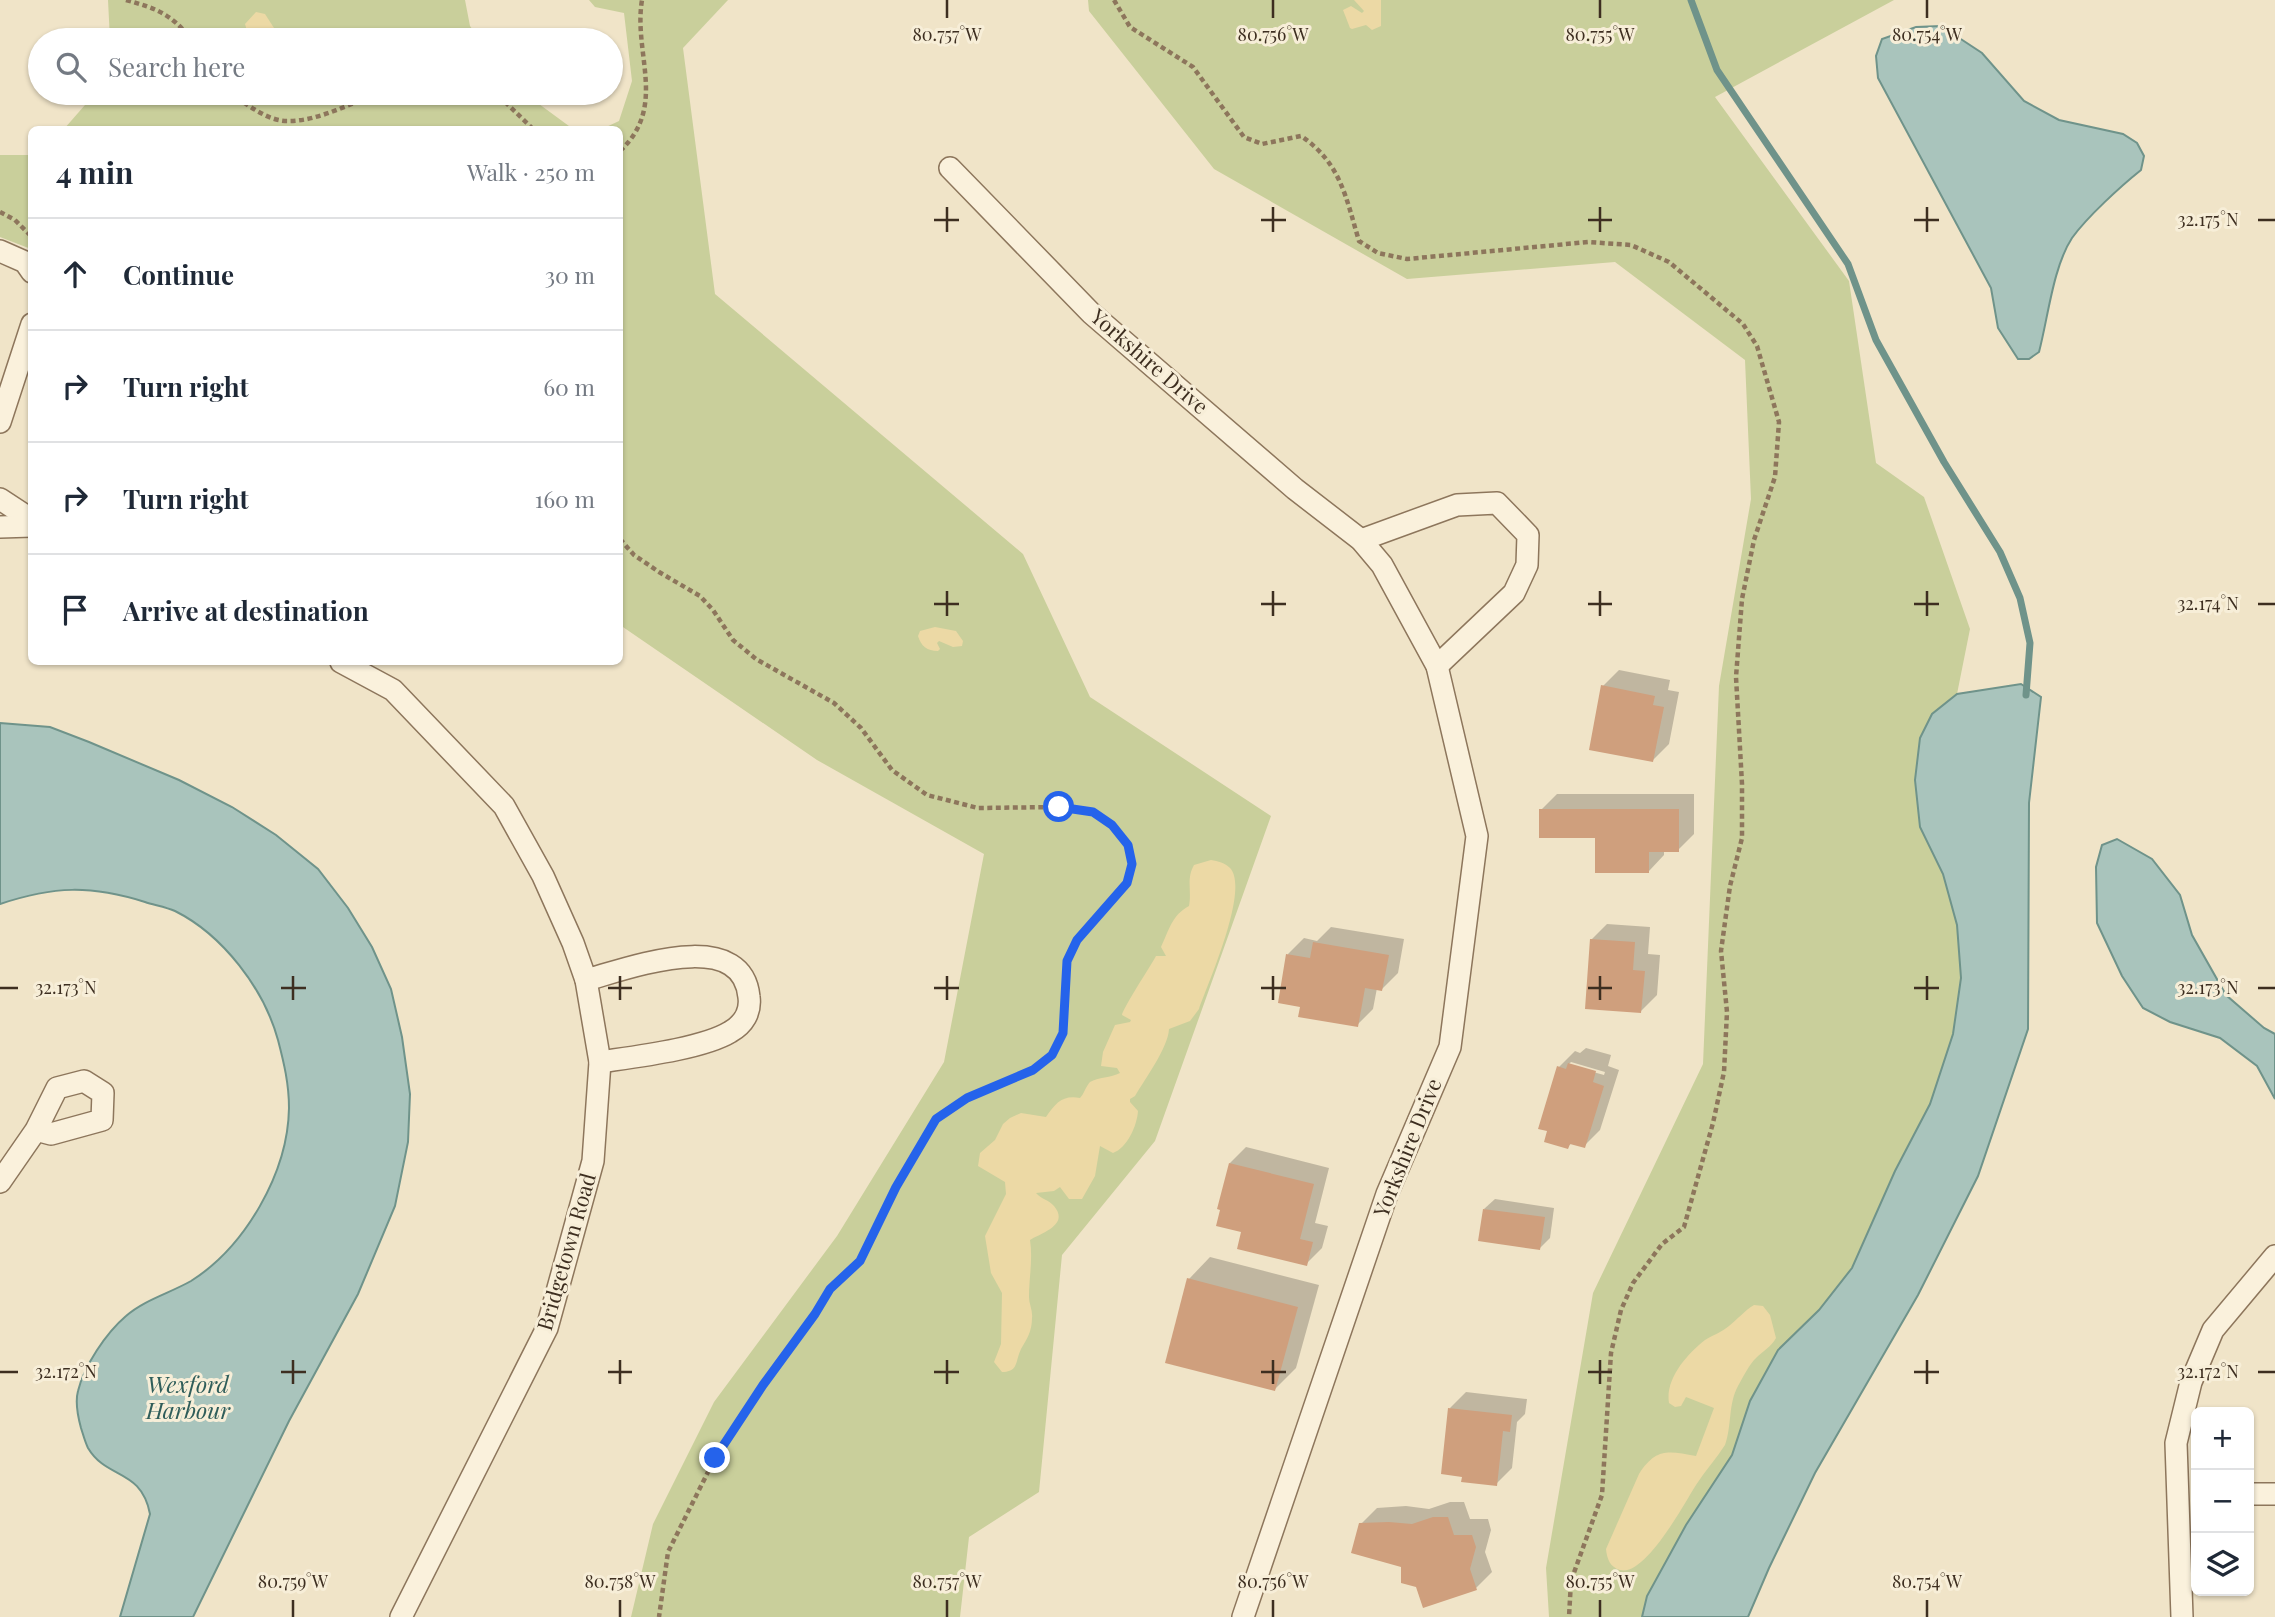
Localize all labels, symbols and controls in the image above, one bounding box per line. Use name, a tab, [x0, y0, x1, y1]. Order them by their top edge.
text: 80.757°W	[912, 22, 982, 46]
text: 80.756°W	[1238, 22, 1309, 46]
text: 80.755°W	[1565, 22, 1635, 46]
text: 80.754°W	[1892, 22, 1963, 46]
search box	[28, 28, 623, 105]
icon: search	[52, 48, 90, 86]
text: Search here	[108, 49, 245, 84]
text: 4 min	[56, 152, 134, 192]
text: Walk · 250 m	[467, 156, 595, 187]
text: 32.175°N	[2177, 207, 2239, 231]
icon: ahead	[56, 255, 94, 293]
text: Continue	[123, 257, 234, 292]
text: 30 m	[545, 259, 595, 290]
street label: Yorkshire Drive	[1085, 301, 1215, 419]
icon: right	[56, 367, 94, 405]
text: Turn right	[123, 369, 249, 404]
text: 60 m	[543, 371, 595, 402]
icon: right	[56, 479, 94, 517]
text: Turn right	[123, 481, 249, 516]
text: 160 m	[535, 483, 595, 514]
icon: arrive	[56, 591, 94, 629]
text: 32.174°N	[2177, 591, 2239, 615]
text: Arrive at destination	[123, 593, 369, 628]
route start	[1043, 791, 1074, 822]
text: 32.173°N	[35, 975, 97, 999]
text: 32.173°N	[2177, 975, 2239, 999]
street label: Yorkshire Drive	[1365, 1074, 1447, 1222]
street label: Bridgetown Road	[529, 1169, 601, 1334]
text: 32.172°N	[35, 1359, 97, 1383]
text: 32.172°N	[2177, 1359, 2239, 1383]
water label: Wexford Harbour	[145, 1368, 231, 1425]
map controls	[2191, 1407, 2254, 1596]
button: +	[2191, 1407, 2254, 1470]
route end	[699, 1442, 730, 1473]
button: −	[2191, 1470, 2254, 1533]
button: layers	[2191, 1533, 2254, 1596]
text: 80.759°W	[258, 1569, 329, 1593]
text: 80.758°W	[584, 1569, 656, 1593]
text: 80.757°W	[912, 1569, 982, 1593]
text: 80.756°W	[1238, 1569, 1309, 1593]
text: 80.755°W	[1565, 1569, 1635, 1593]
text: 80.754°W	[1892, 1569, 1963, 1593]

